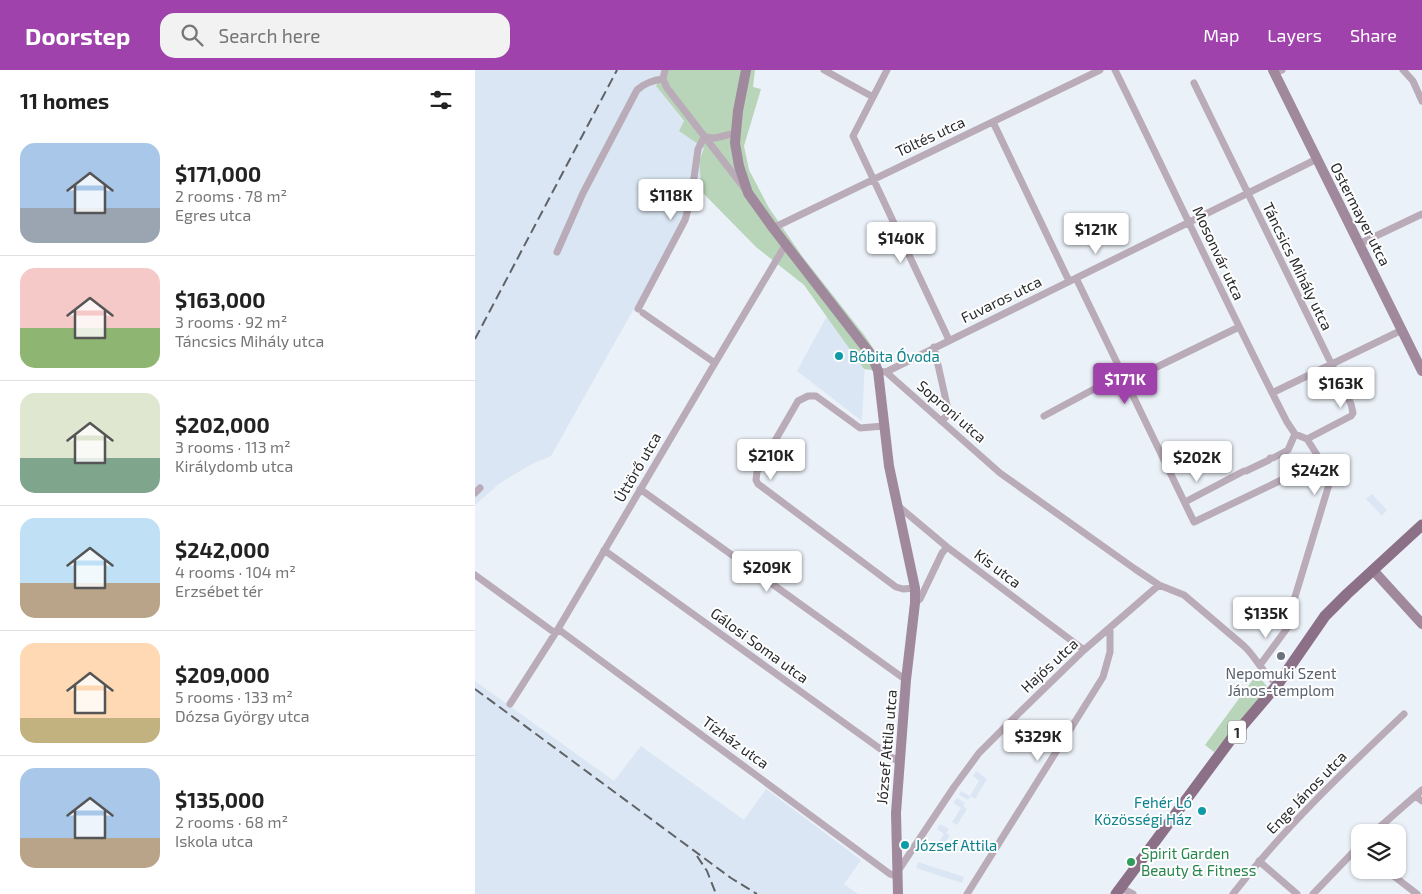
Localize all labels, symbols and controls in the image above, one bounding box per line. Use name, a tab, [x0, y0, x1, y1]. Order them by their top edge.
search box	[160, 13, 510, 58]
text: Doorstep	[25, 21, 130, 50]
icon: search	[178, 21, 206, 49]
text: Search here	[218, 24, 321, 47]
text: Map	[1203, 24, 1239, 46]
text: Layers	[1267, 24, 1322, 46]
text: Share	[1350, 24, 1397, 46]
icon: filters	[427, 86, 455, 114]
text: 11 homes	[20, 88, 109, 113]
street label: Töltés utca	[892, 112, 968, 160]
street label: Ostermayer utca	[1327, 159, 1395, 269]
text: $171,000	[175, 161, 261, 186]
icon: home	[60, 163, 120, 223]
pin: $118K	[636, 178, 706, 221]
text: $118K	[649, 185, 693, 204]
text: 2 rooms · 78 m²	[175, 186, 287, 205]
street label: Táncsics Mihály utca	[1259, 199, 1337, 333]
street label: Mosonvár utca	[1189, 203, 1249, 303]
text: Egres utca	[175, 205, 251, 224]
pin: $121K	[1061, 212, 1131, 255]
text: $121K	[1075, 219, 1117, 238]
pin: $140K	[866, 222, 936, 264]
text: $140K	[878, 228, 924, 247]
street label: Fuvaros utca	[958, 272, 1044, 326]
text: $163,000	[175, 287, 265, 312]
icon: home	[60, 288, 120, 348]
text: 3 rooms · 92 m²	[175, 312, 287, 331]
text: Táncsics Mihály utca	[175, 331, 324, 350]
place label: Bóbita Óvoda	[849, 347, 940, 365]
marker: Bóbita Óvoda	[833, 350, 845, 362]
pin: $171K	[1090, 362, 1160, 405]
pin: $163K	[1306, 366, 1376, 409]
text: $171K	[1104, 369, 1146, 388]
text: $163K	[1319, 373, 1363, 392]
street label: Soproni utca	[914, 376, 990, 446]
text: $202,000	[175, 412, 270, 437]
icon: home	[60, 413, 120, 473]
street label: Úttörő utca	[610, 429, 664, 505]
text: 3 rooms · 113 m²	[175, 437, 291, 456]
pin: $210K	[736, 438, 806, 481]
pin: $202K	[1162, 440, 1232, 483]
text: $210K	[748, 445, 794, 464]
text: $202K	[1173, 447, 1221, 466]
pin: $242K	[1280, 454, 1350, 496]
text: Királydomb utca	[175, 456, 293, 475]
text: $242K	[1291, 460, 1339, 479]
text: $242,000	[175, 537, 270, 562]
icon: home	[60, 538, 120, 598]
street label: Kis utca	[971, 545, 1025, 591]
pin: $209K	[732, 550, 802, 593]
text: $209K	[743, 557, 791, 576]
text: 4 rooms · 104 m²	[175, 562, 296, 581]
text: Erzsébet tér	[175, 581, 263, 600]
pin: $135K	[1231, 596, 1301, 639]
street label: Gálosi Soma utca	[707, 603, 813, 687]
text: $135K	[1244, 603, 1288, 622]
street label: Hajós utca	[1017, 634, 1082, 697]
marker: Nepomuki Szent János-templom	[1275, 650, 1287, 662]
text: $209,000	[175, 662, 270, 687]
icon: home	[60, 663, 120, 723]
place label: Nepomuki Szent János-templom	[1226, 664, 1337, 699]
text: 5 rooms · 133 m²	[175, 687, 293, 706]
street label: József Attila utca	[872, 689, 900, 805]
text: Dózsa György utca	[175, 706, 310, 725]
street label: Tízház utca	[699, 712, 773, 772]
pin: $329K	[1003, 720, 1073, 762]
road number: 1	[1228, 720, 1246, 744]
text: $329K	[1014, 726, 1062, 745]
street label: Enge János utca	[1262, 747, 1350, 837]
text: $135,000	[175, 787, 265, 812]
icon: home	[60, 788, 120, 848]
place label: Fehér Ló Közösségi Ház	[1094, 793, 1192, 828]
marker: Fehér Ló Közösségi Ház	[1196, 805, 1208, 817]
text: 2 rooms · 68 m²	[175, 812, 288, 831]
map controls	[1351, 824, 1406, 879]
button: layers	[1351, 824, 1406, 879]
text: Iskola utca	[175, 831, 253, 850]
place label: József Attila	[915, 836, 997, 854]
marker: József Attila	[899, 839, 911, 851]
place label: Spirit Garden Beauty & Fitness	[1141, 844, 1256, 879]
marker: Spirit Garden Beauty & Fitness	[1125, 856, 1137, 868]

